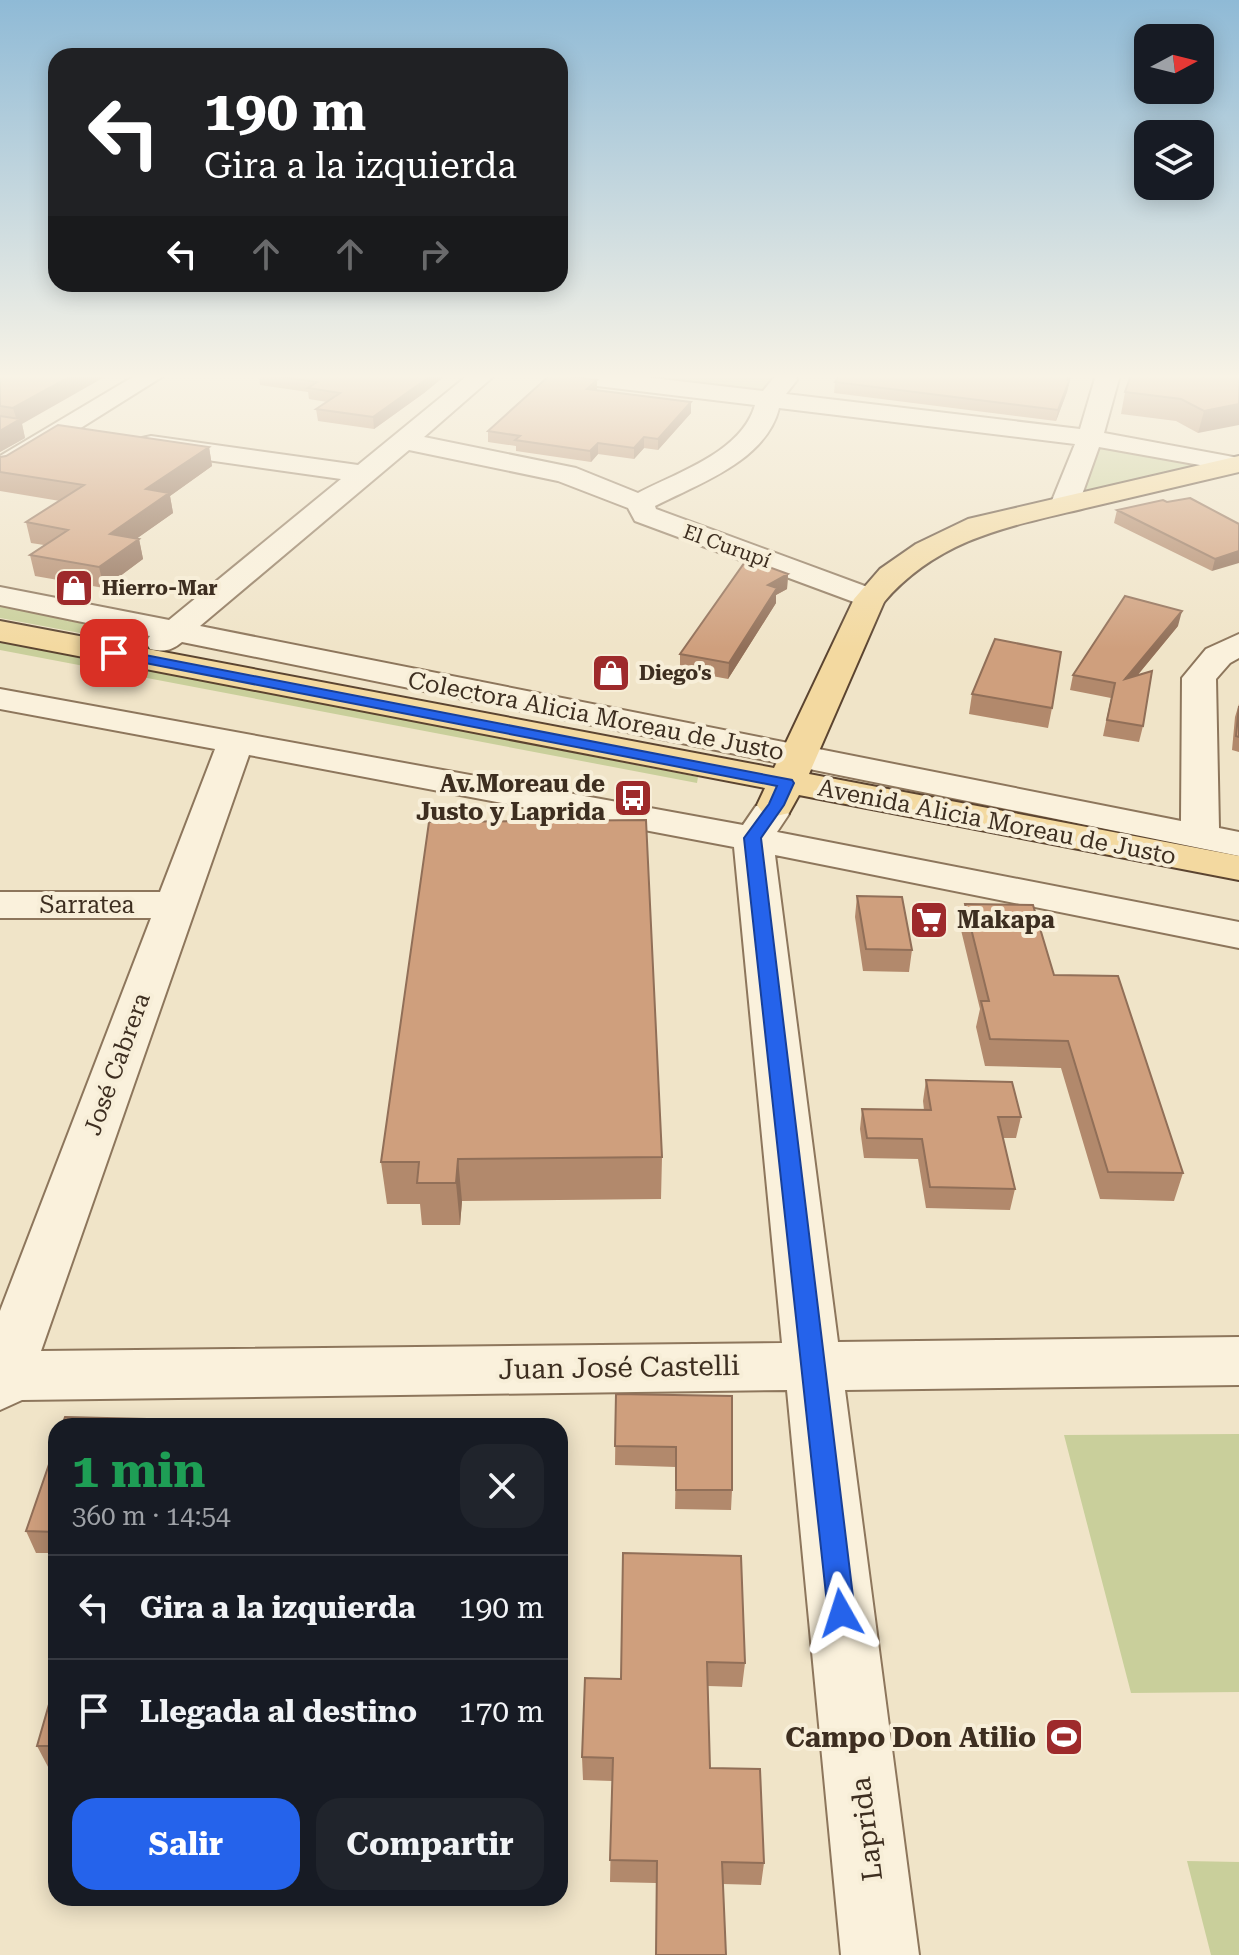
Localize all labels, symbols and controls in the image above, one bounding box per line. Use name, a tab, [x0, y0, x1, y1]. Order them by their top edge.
north arrow	[1134, 24, 1214, 104]
map controls	[1134, 24, 1214, 200]
text: 190 m	[204, 78, 366, 144]
icon: left	[72, 80, 176, 184]
button: layers	[1134, 120, 1214, 200]
text: Gira a la izquierda	[204, 145, 517, 187]
icon: left	[160, 232, 204, 276]
icon: ahead	[244, 232, 288, 276]
icon: ahead	[328, 232, 372, 276]
icon: right	[412, 232, 456, 276]
street label: El Curupí	[680, 519, 774, 573]
shop icon: Hierro-Mar	[53, 567, 95, 609]
place label: Hierro-Mar	[102, 576, 218, 600]
pin	[80, 619, 148, 687]
icon: arrive	[92, 631, 136, 675]
shop icon: Diego's	[590, 652, 632, 694]
place label: Diego's	[639, 661, 711, 685]
street label: Colectora Alicia Moreau de Justo	[406, 666, 786, 766]
place label: Av.Moreau de Justo y Laprida	[416, 770, 605, 826]
street label: Avenida Alicia Moreau de Justo	[816, 774, 1178, 870]
bus stop icon: Av.Moreau de Justo y Laprida	[612, 777, 654, 819]
street label: Sarratea	[39, 891, 135, 919]
supermarket icon: Makapa	[908, 899, 950, 941]
place label: Makapa	[957, 906, 1055, 934]
street label: José Cabrera	[78, 989, 156, 1139]
street label: Juan José Castelli	[498, 1349, 740, 1386]
text: 1 min	[72, 1443, 205, 1499]
button: close	[460, 1444, 544, 1528]
text: 360 m · 14:54	[72, 1501, 231, 1531]
position arrow	[799, 1571, 883, 1655]
icon: left	[72, 1585, 116, 1629]
text: Gira a la izquierda	[140, 1590, 416, 1625]
text: 190 m	[459, 1590, 544, 1625]
icon: arrive	[72, 1689, 116, 1733]
text: Llegada al destino	[140, 1694, 417, 1729]
text: 170 m	[459, 1694, 544, 1729]
sports icon: Campo Don Atilio	[1043, 1716, 1085, 1758]
place label: Campo Don Atilio	[785, 1721, 1036, 1754]
street label: Laprida	[844, 1775, 889, 1883]
button: Salir	[72, 1798, 300, 1890]
button: Compartir	[316, 1798, 544, 1890]

